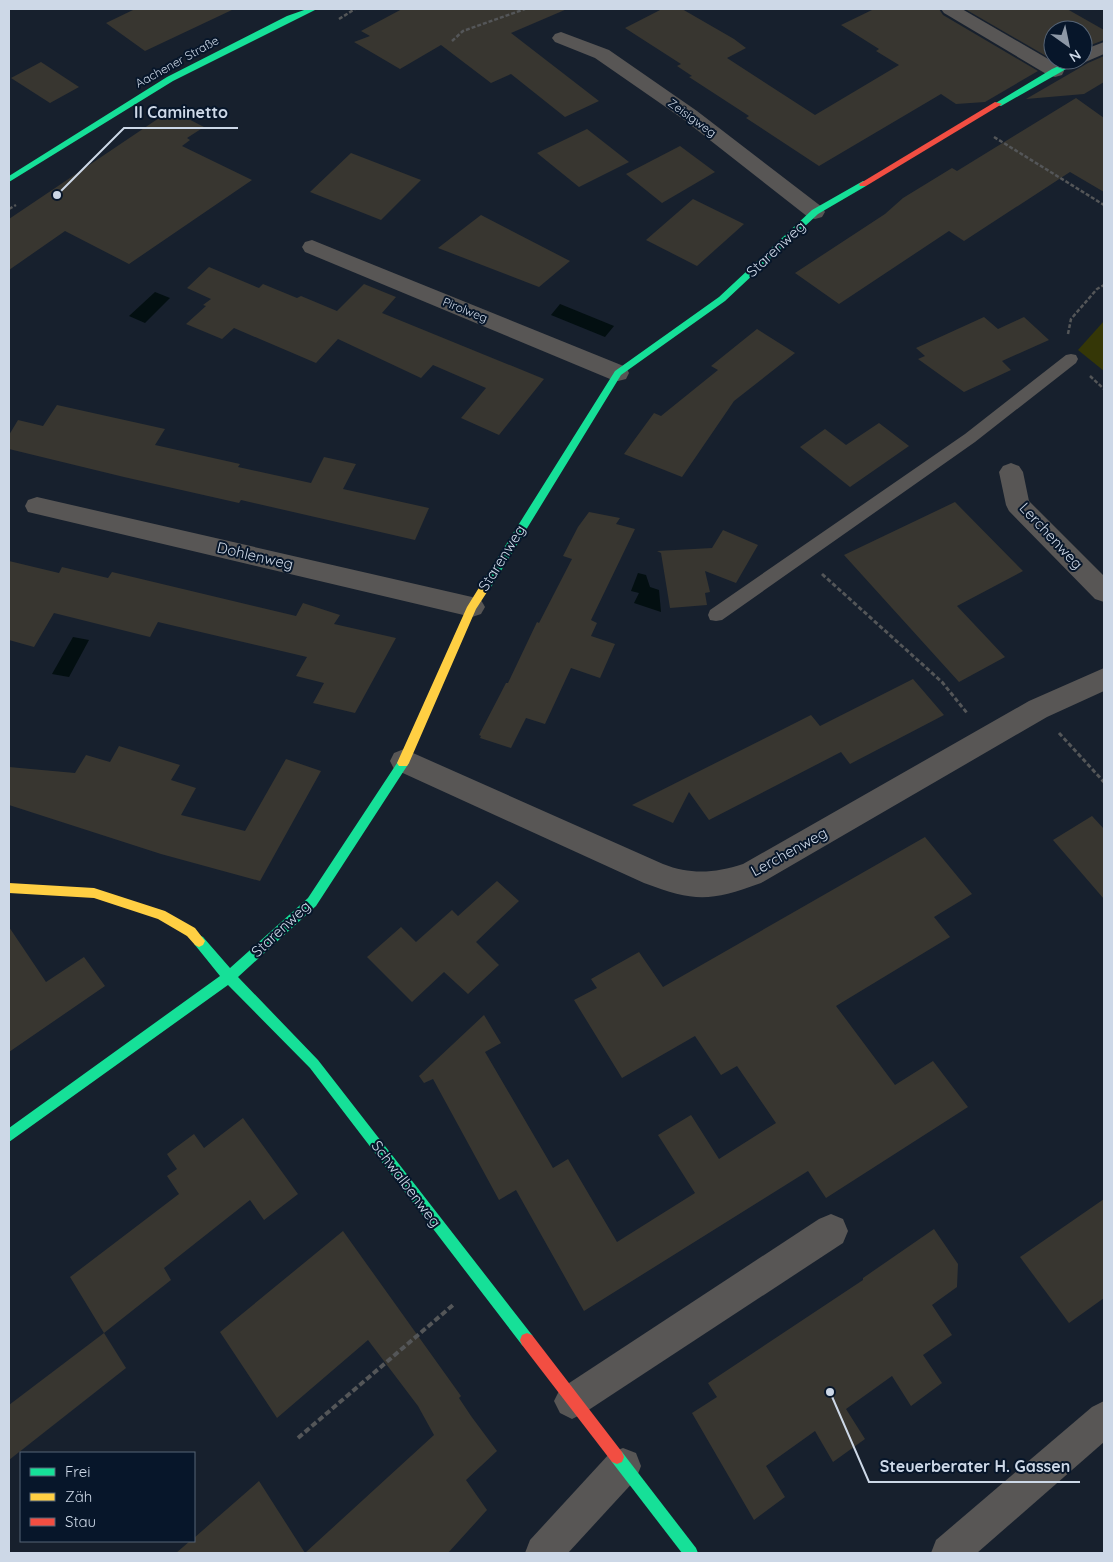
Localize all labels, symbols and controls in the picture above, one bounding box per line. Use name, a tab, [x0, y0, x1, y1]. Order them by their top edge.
north arrow	[1043, 20, 1093, 70]
street label: Aachener Straße	[132, 32, 221, 91]
text: N	[1066, 46, 1084, 66]
street label: Zeisigweg	[665, 95, 719, 140]
callout: Il Caminetto	[124, 97, 238, 128]
text: Il Caminetto	[134, 102, 228, 122]
street label: Starenweg	[742, 216, 809, 281]
street label: Pirolweg	[441, 294, 490, 325]
street label: Lerchenweg	[1016, 498, 1087, 573]
street label: Starenweg	[474, 521, 529, 594]
street label: Dohlenweg	[215, 537, 295, 574]
street label: Lerchenweg	[747, 823, 830, 880]
street label: Starenweg	[247, 896, 314, 961]
street label: Schwalbenweg	[368, 1136, 445, 1231]
callout: Steuerberater H. Gassen	[869, 1451, 1080, 1482]
legend	[20, 1452, 195, 1542]
text: Steuerberater H. Gassen	[880, 1456, 1070, 1476]
text: Frei	[65, 1462, 91, 1481]
text: Zäh	[65, 1487, 92, 1506]
text: Stau	[65, 1512, 96, 1531]

